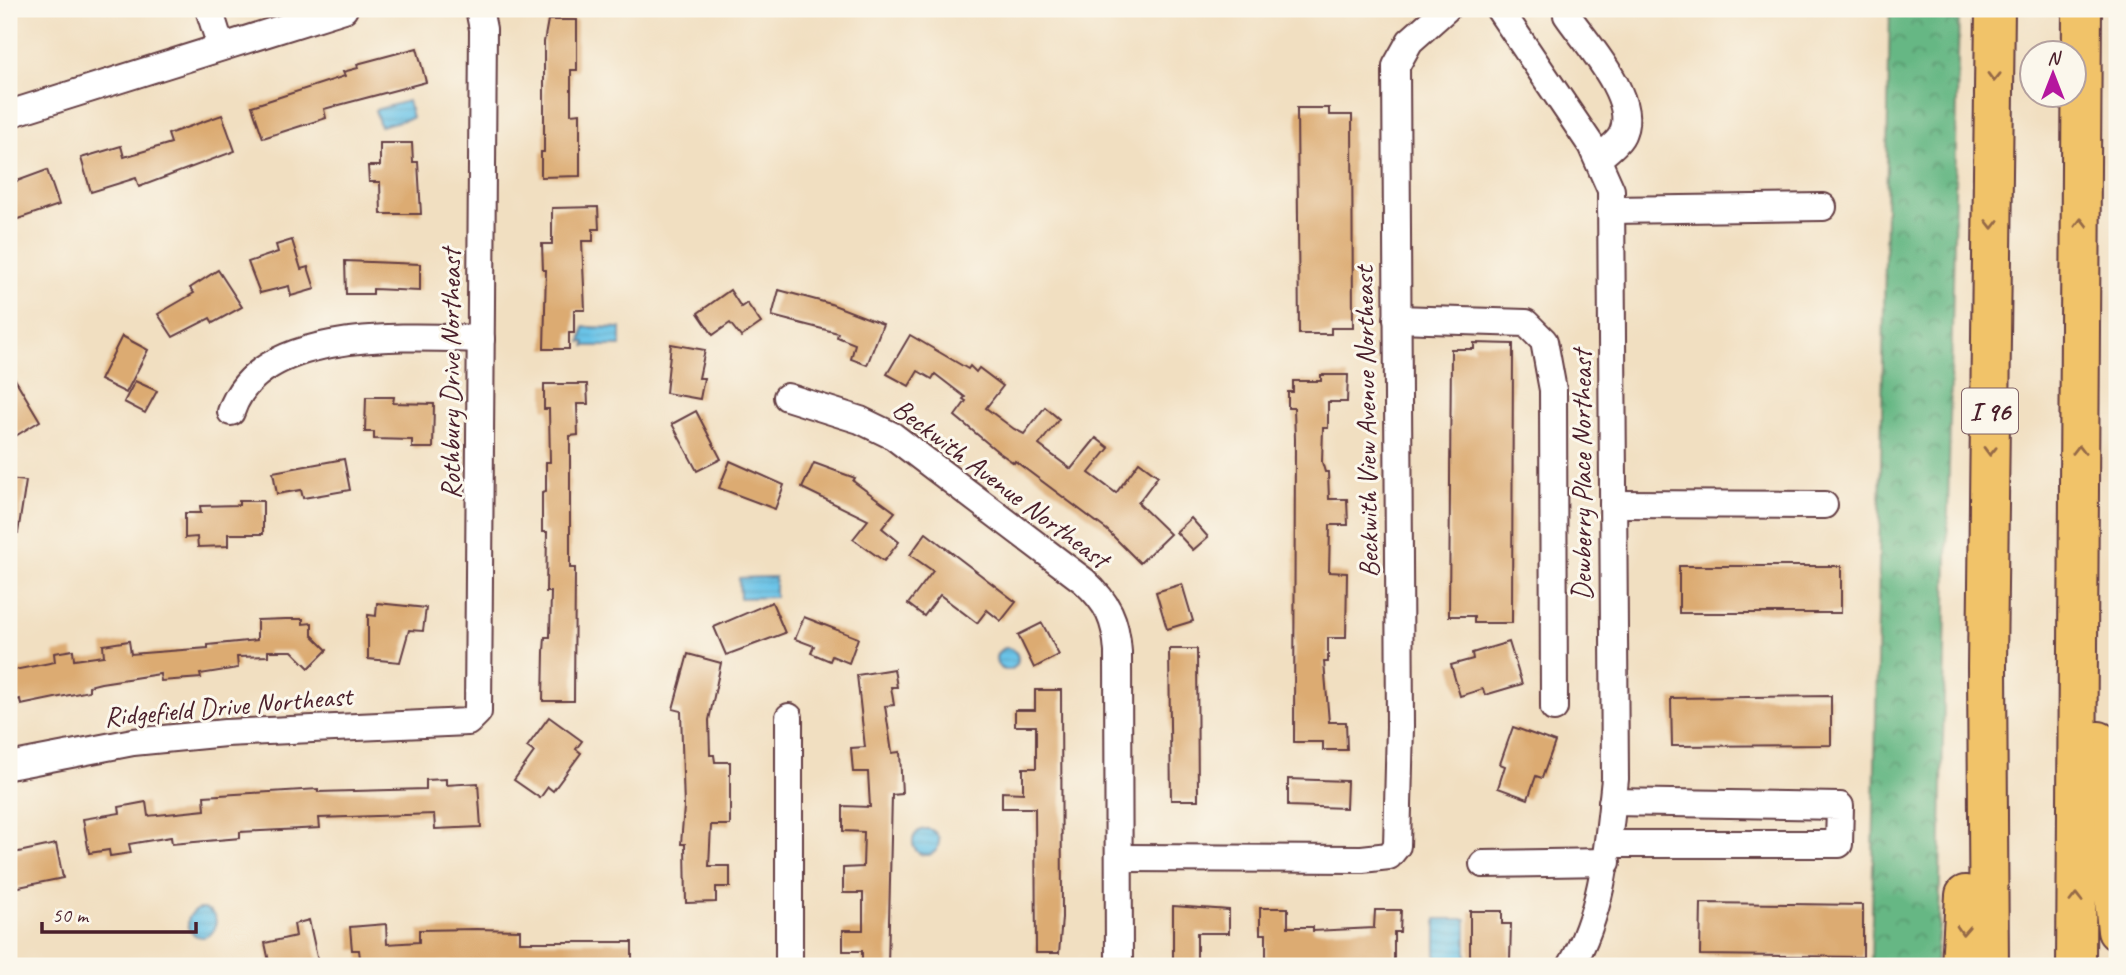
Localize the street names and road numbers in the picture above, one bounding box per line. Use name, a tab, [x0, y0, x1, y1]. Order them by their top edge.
street label: Rothbury Drive Northeast	[433, 245, 468, 499]
street label: Beckwith View Avenue Northeast	[1346, 263, 1386, 578]
street label: Dewberry Place Northeast	[1564, 346, 1599, 600]
road number: I 96	[1962, 388, 2018, 434]
street label: Beckwith Avenue Northeast	[886, 390, 1119, 578]
street label: Ridgefield Drive Northeast	[103, 678, 356, 734]

